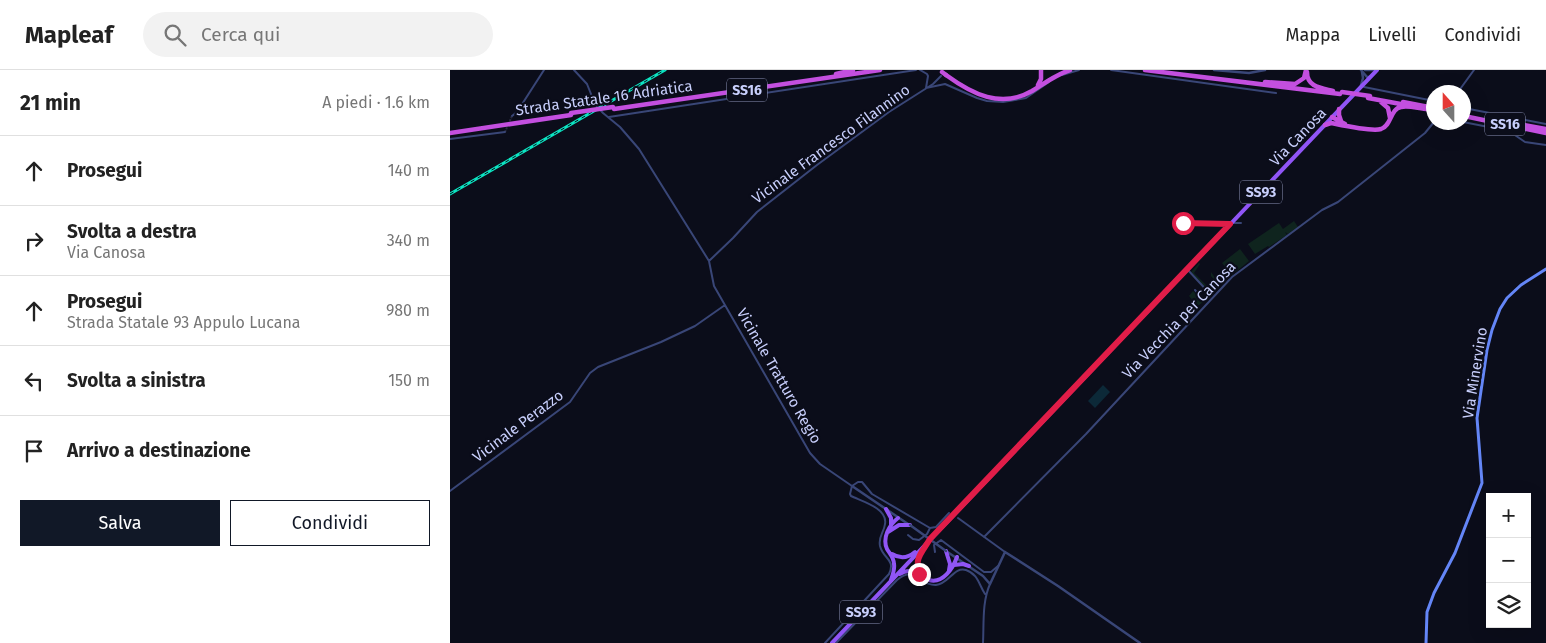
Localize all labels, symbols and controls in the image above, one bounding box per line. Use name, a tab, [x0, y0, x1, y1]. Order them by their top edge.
search box	[143, 12, 493, 57]
text: Mapleaf	[25, 21, 113, 49]
icon: search	[161, 21, 189, 49]
text: Cerca qui	[201, 23, 280, 46]
text: Mappa	[1286, 24, 1340, 46]
text: Livelli	[1368, 24, 1417, 46]
text: Condividi	[1445, 24, 1521, 46]
street label: Strada Statale 16 Adriatica	[514, 77, 694, 119]
road number: SS16	[727, 78, 767, 102]
street label: Vicinale Francesco Filannino	[748, 81, 914, 207]
north arrow	[1426, 85, 1471, 130]
text: 21 min	[20, 90, 81, 116]
text: A piedi · 1.6 km	[322, 93, 430, 112]
street label: Via Canosa	[1266, 104, 1330, 170]
road number: SS16	[1485, 112, 1525, 136]
icon: ahead	[20, 157, 48, 185]
text: Prosegui	[67, 159, 142, 182]
text: 140 m	[388, 161, 430, 180]
road number: SS93	[1240, 180, 1282, 204]
route start	[1172, 212, 1195, 235]
text: Svolta a destra	[67, 220, 197, 243]
icon: right	[20, 227, 48, 255]
text: 340 m	[387, 231, 430, 250]
text: Via Canosa	[67, 243, 146, 262]
street label: Via Vecchia per Canosa	[1118, 258, 1240, 382]
text: Prosegui	[67, 290, 142, 313]
icon: ahead	[20, 297, 48, 325]
text: 980 m	[386, 301, 430, 320]
street label: Vicinale Tratturo Regio	[733, 305, 825, 447]
text: Strada Statale 93 Appulo Lucana	[67, 313, 301, 332]
street label: Via Minervino	[1459, 326, 1491, 420]
icon: left	[20, 367, 48, 395]
text: Svolta a sinistra	[67, 369, 206, 392]
text: 150 m	[388, 371, 430, 390]
street label: Vicinale Perazzo	[469, 386, 567, 466]
icon: arrive	[20, 437, 48, 465]
text: Arrivo a destinazione	[67, 439, 251, 462]
map controls	[1486, 493, 1531, 628]
button: +	[1486, 493, 1531, 538]
button: Salva	[20, 500, 220, 546]
button: Condividi	[230, 500, 430, 546]
button: −	[1486, 538, 1531, 583]
route end	[908, 563, 931, 586]
button: layers	[1486, 583, 1531, 628]
road number: SS93	[840, 600, 882, 624]

